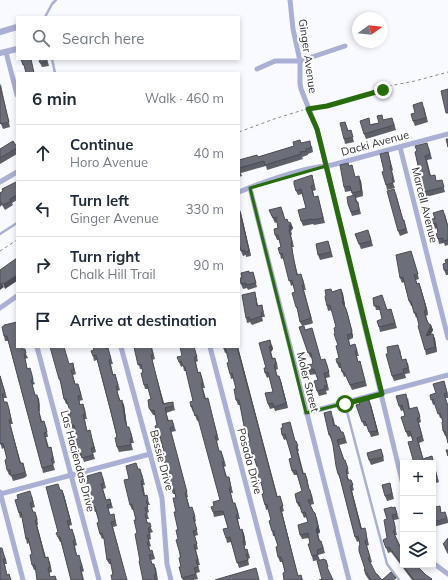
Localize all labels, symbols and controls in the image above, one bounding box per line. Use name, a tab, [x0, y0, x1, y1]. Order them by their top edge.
north arrow	[352, 12, 388, 48]
search box	[16, 16, 240, 60]
street label: Ginger Avenue	[296, 18, 320, 94]
icon: search	[30, 27, 52, 49]
text: Search here	[62, 29, 144, 48]
route end	[374, 81, 392, 99]
text: 6 min	[32, 88, 77, 109]
text: Walk · 460 m	[145, 90, 224, 106]
street label: Dacki Avenue	[340, 127, 411, 159]
text: Continue	[70, 135, 133, 154]
icon: ahead	[32, 142, 54, 164]
text: 40 m	[194, 145, 224, 161]
text: Horo Avenue	[70, 154, 148, 170]
street label: Marcell Avenue	[409, 166, 441, 244]
text: Turn left	[70, 191, 129, 210]
icon: left	[32, 198, 54, 220]
text: 330 m	[186, 201, 224, 217]
text: Ginger Avenue	[70, 210, 159, 226]
text: Turn right	[70, 247, 140, 266]
icon: right	[32, 254, 54, 276]
text: 90 m	[194, 257, 224, 273]
text: Chalk Hill Trail	[70, 266, 156, 282]
icon: arrive	[32, 310, 54, 332]
text: Arrive at destination	[70, 311, 217, 330]
street label: Moler Street	[294, 350, 322, 414]
route start	[336, 395, 354, 413]
street label: Las Haciendas Drive	[58, 409, 98, 513]
street label: Posada Drive	[234, 426, 266, 496]
street label: Bessie Drive	[147, 428, 177, 492]
map controls	[400, 460, 436, 568]
button: +	[400, 460, 436, 496]
button: −	[400, 496, 436, 532]
button: layers	[400, 532, 436, 568]

